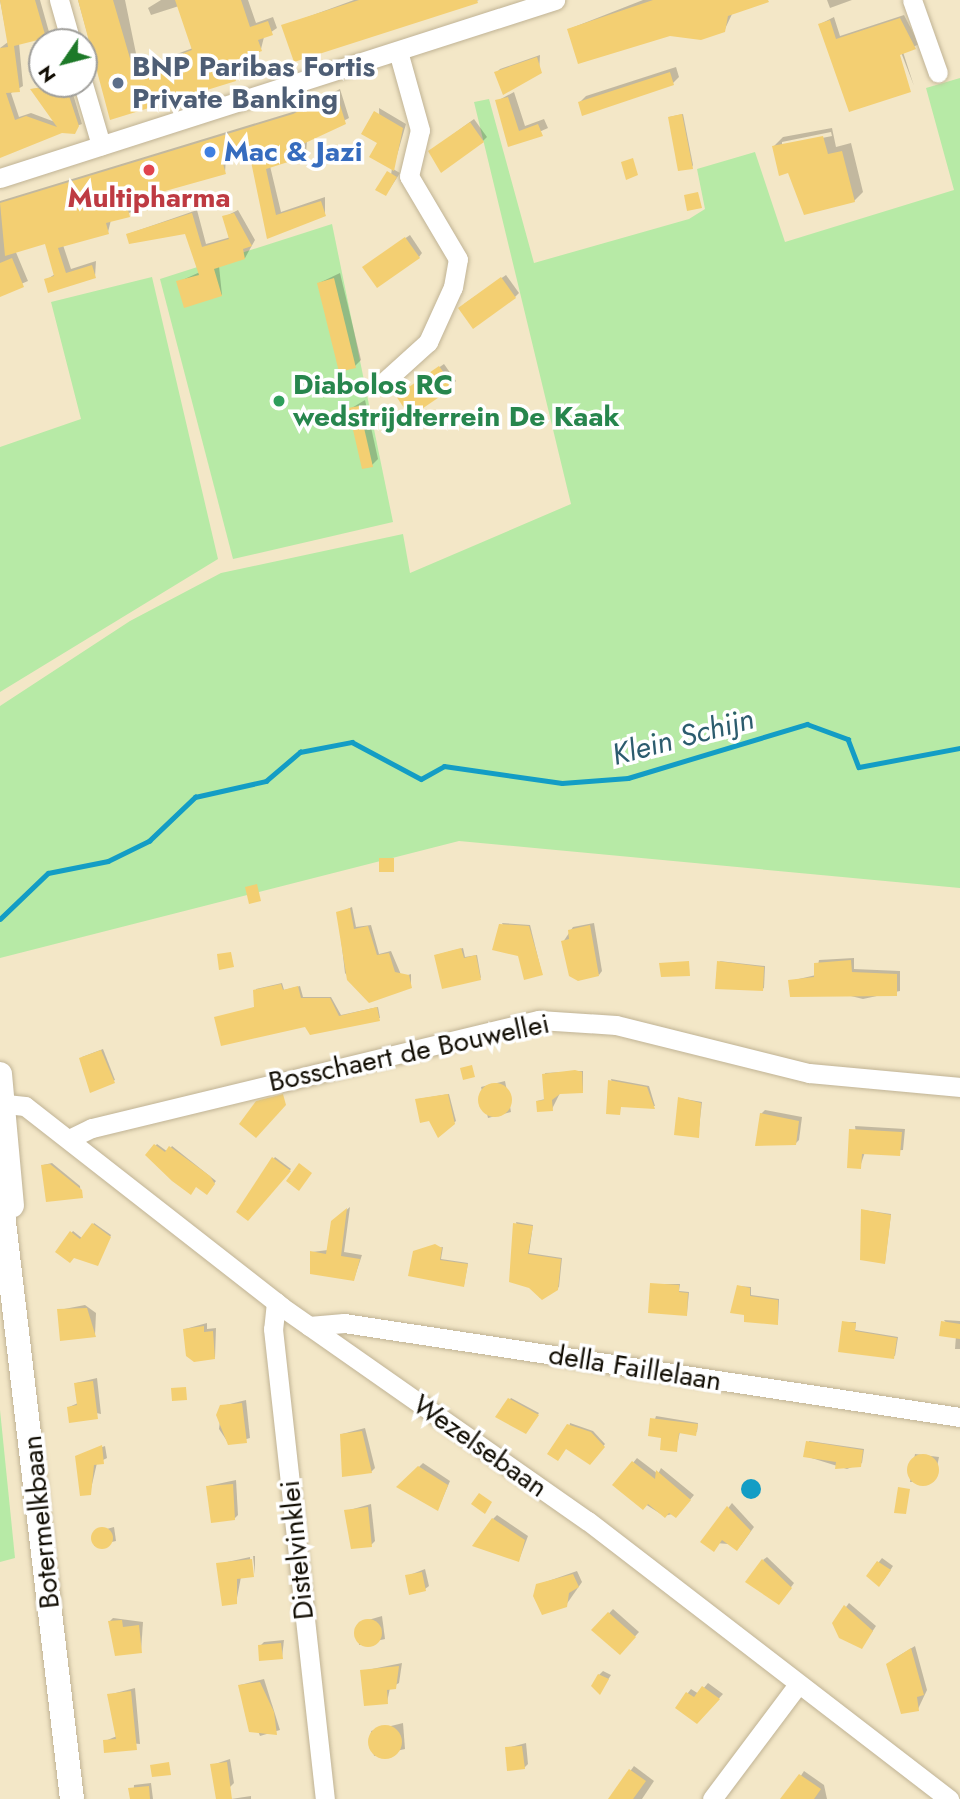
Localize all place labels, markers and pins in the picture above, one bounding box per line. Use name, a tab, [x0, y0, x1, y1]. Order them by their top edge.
place label: BNP Paribas Fortis Private Banking	[132, 50, 375, 116]
marker: BNP Paribas Fortis Private Banking	[110, 75, 126, 91]
place label: Mac & Jazi	[224, 135, 362, 169]
marker: Mac & Jazi	[202, 144, 218, 160]
marker: Multipharma	[141, 162, 157, 178]
place label: Multipharma	[67, 181, 231, 215]
place label: Diabolos RC wedstrijdterrein De Kaak	[293, 368, 620, 434]
marker: Diabolos RC wedstrijdterrein De Kaak	[271, 393, 287, 409]

